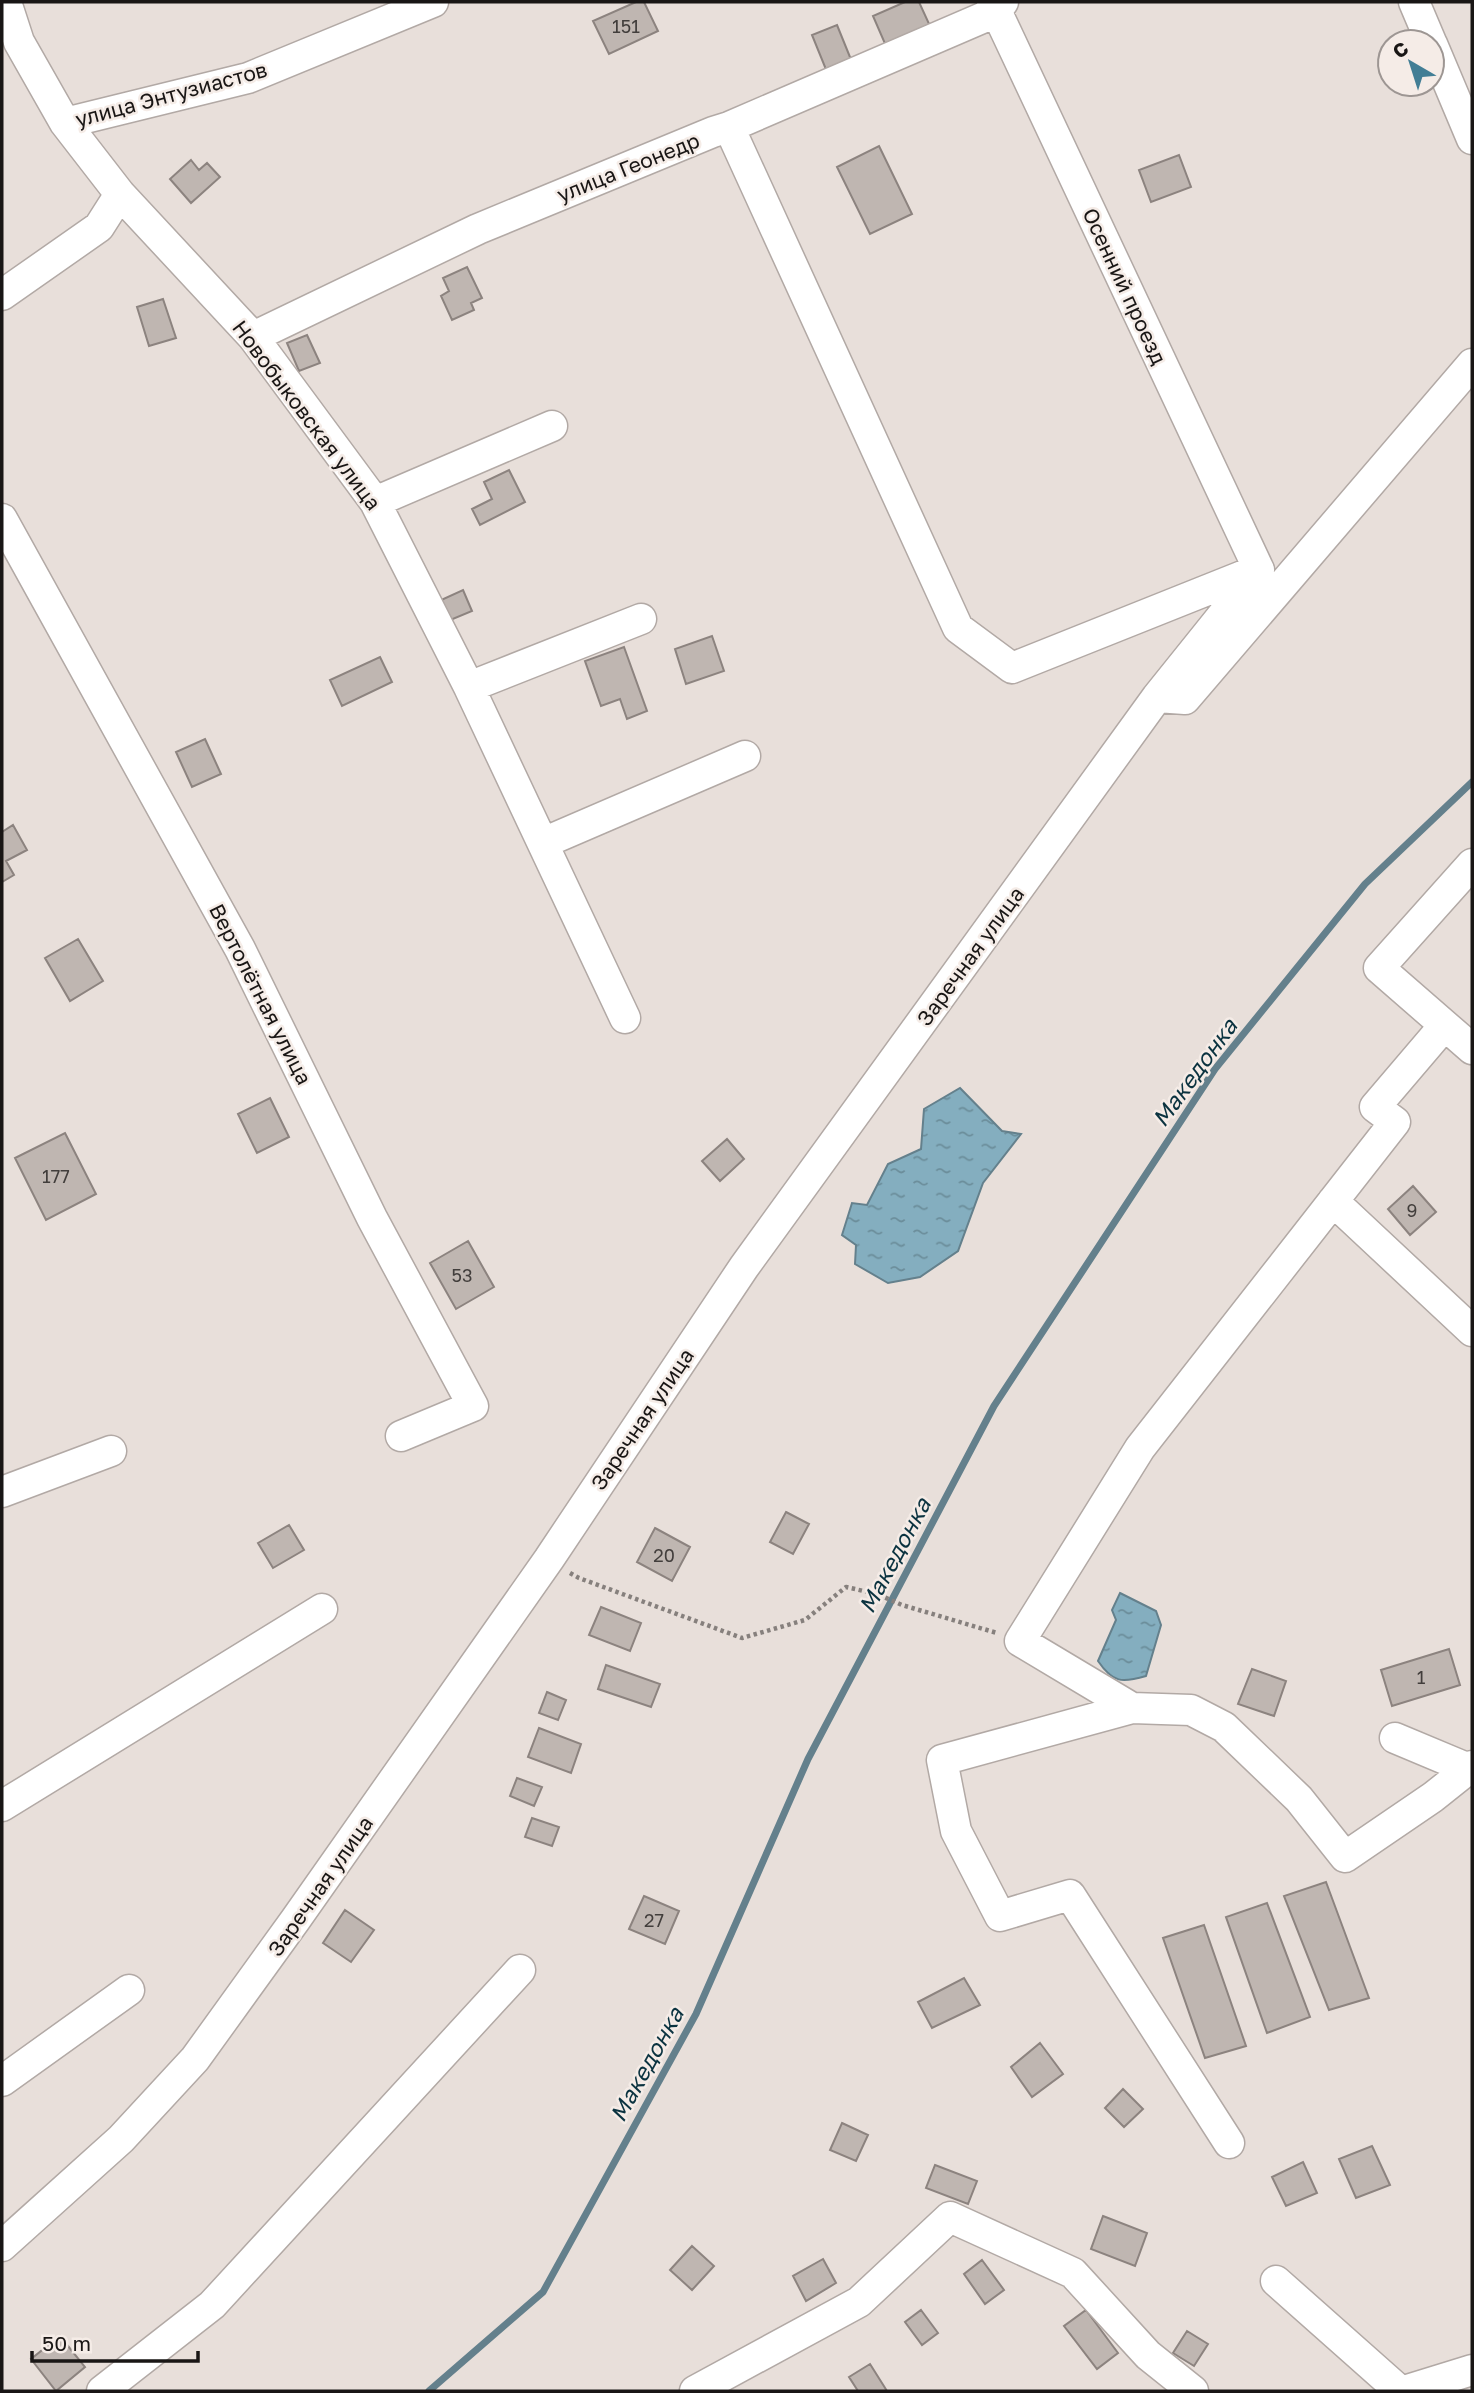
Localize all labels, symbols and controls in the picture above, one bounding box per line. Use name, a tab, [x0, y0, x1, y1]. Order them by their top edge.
house number: 151	[612, 15, 640, 37]
north arrow	[1376, 28, 1446, 98]
text: С	[1388, 36, 1412, 63]
street label: улица Энтузиастов	[72, 56, 270, 132]
street label: улица Геонедр	[553, 127, 703, 207]
street label: Осенний проезд	[1077, 204, 1173, 369]
street label: Новобыковская улица	[227, 315, 387, 515]
street label: Заречная улица	[911, 881, 1029, 1031]
street label: Вертолётная улица	[204, 899, 318, 1089]
water label: Македонка	[1146, 1012, 1243, 1131]
house number: 177	[42, 1165, 70, 1187]
house number: 9	[1407, 1199, 1417, 1221]
house number: 53	[452, 1264, 472, 1286]
street label: Заречная улица	[585, 1343, 699, 1495]
water label: Македонка	[852, 1492, 936, 1617]
house number: 20	[653, 1544, 675, 1566]
house number: 1	[1417, 1666, 1426, 1688]
street label: Заречная улица	[262, 1811, 378, 1961]
house number: 27	[644, 1909, 664, 1931]
water label: Македонка	[603, 2001, 689, 2126]
scale bar	[32, 2320, 198, 2364]
text: 50 m	[42, 2330, 91, 2356]

